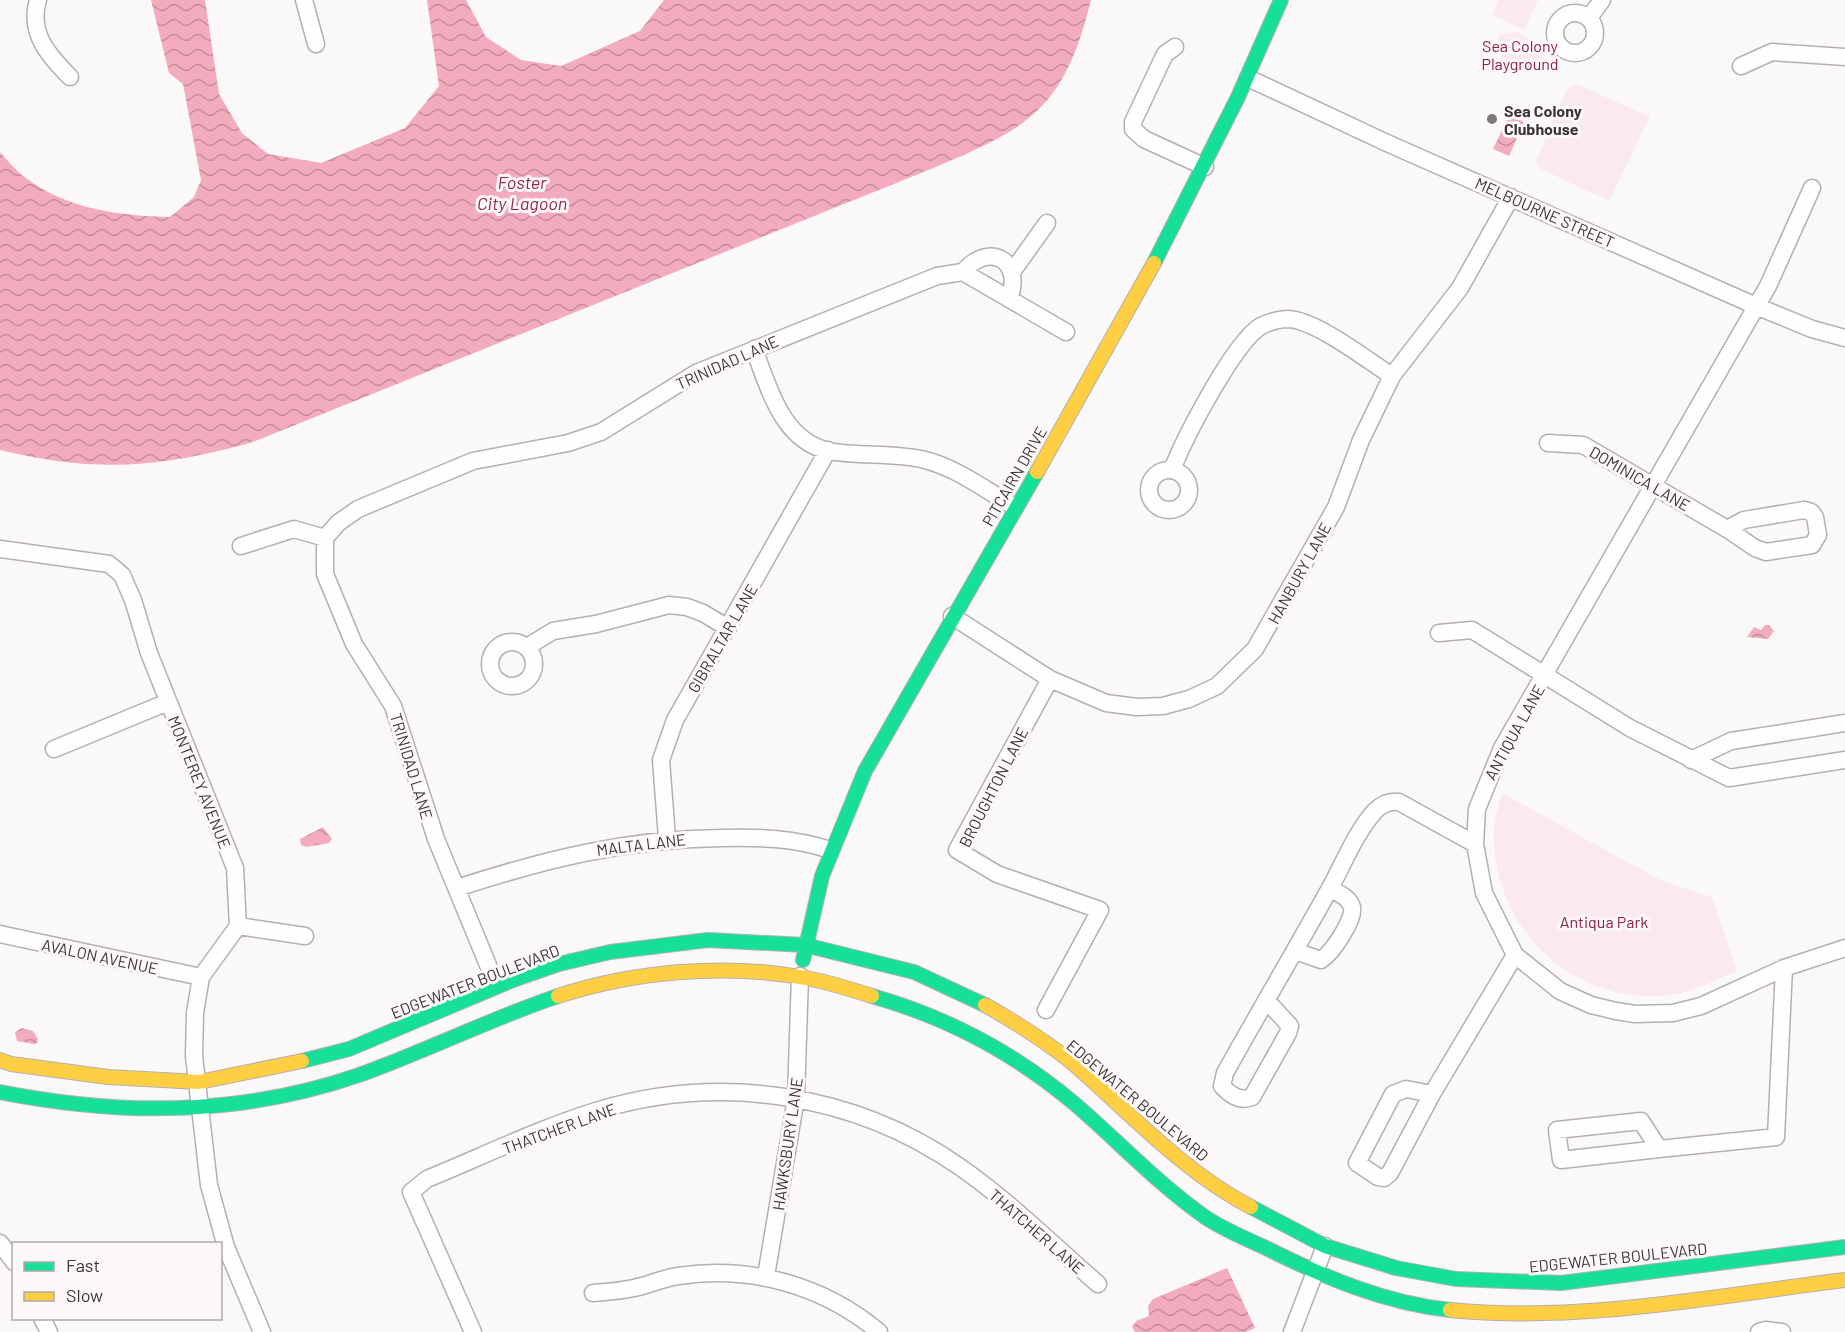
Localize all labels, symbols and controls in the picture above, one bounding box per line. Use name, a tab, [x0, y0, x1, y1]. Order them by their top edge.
park label: Sea Colony Playground	[1481, 36, 1559, 73]
place label: Sea Colony Clubhouse	[1504, 101, 1582, 138]
marker: Sea Colony Clubhouse	[1485, 112, 1499, 126]
water label: Foster City Lagoon	[477, 171, 567, 214]
street label: MELBOURNE STREET	[1473, 173, 1617, 251]
street label: TRINIDAD LANE	[673, 331, 781, 393]
street label: PITCAIRN DRIVE	[978, 423, 1050, 529]
street label: DOMINICA LANE	[1586, 442, 1694, 514]
street label: HANBURY LANE	[1263, 519, 1335, 627]
street label: GIBRALTAR LANE	[683, 580, 761, 696]
street label: ANTIQUA LANE	[1480, 681, 1548, 783]
street label: TRINIDAD LANE	[387, 711, 437, 821]
street label: MONTEREY AVENUE	[165, 713, 235, 851]
street label: BROUGHTON LANE	[955, 724, 1031, 850]
street label: MALTA LANE	[595, 829, 687, 859]
park label: Antiqua Park	[1560, 912, 1648, 931]
street label: AVALON AVENUE	[40, 934, 160, 978]
street label: EDGEWATER BOULEVARD	[388, 940, 562, 1022]
street label: EDGEWATER BOULEVARD	[1063, 1035, 1213, 1165]
street label: HAWKSBURY LANE	[768, 1076, 806, 1212]
street label: THATCHER LANE	[500, 1099, 618, 1157]
street label: THATCHER LANE	[986, 1185, 1088, 1277]
street label: EDGEWATER BOULEVARD	[1528, 1238, 1708, 1276]
legend	[12, 1242, 222, 1320]
text: Fast	[66, 1254, 100, 1276]
text: Slow	[66, 1284, 103, 1306]

